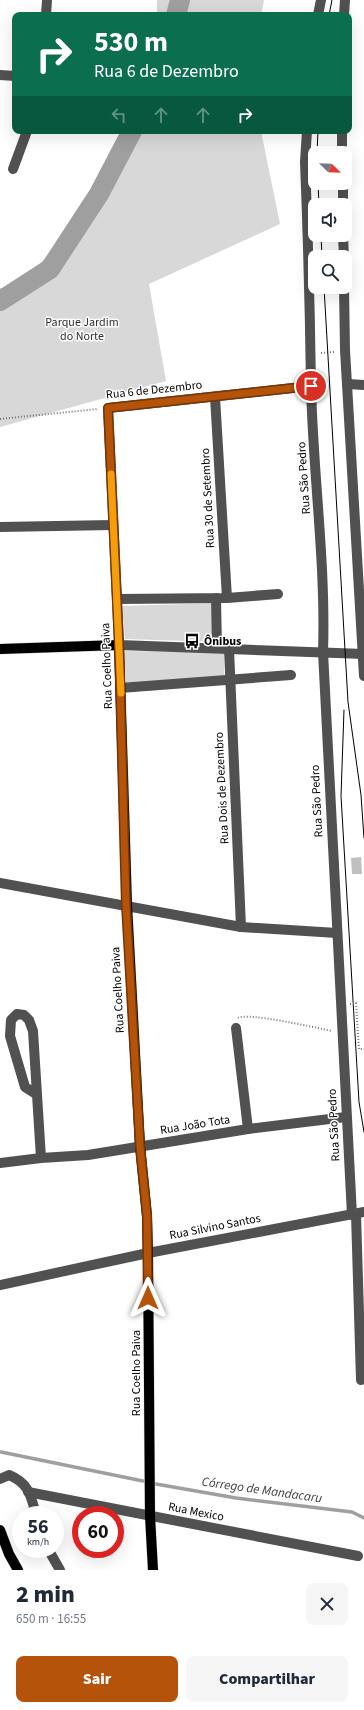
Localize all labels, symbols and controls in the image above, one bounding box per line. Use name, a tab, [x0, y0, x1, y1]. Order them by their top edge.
text: 530 m	[94, 22, 168, 62]
icon: right	[28, 28, 80, 80]
text: Rua 6 de Dezembro	[94, 59, 239, 84]
icon: left	[108, 104, 130, 126]
icon: ahead	[150, 104, 172, 126]
icon: ahead	[192, 104, 214, 126]
icon: right	[234, 104, 256, 126]
north arrow	[308, 146, 352, 190]
map controls	[308, 146, 352, 294]
button: sound	[308, 198, 352, 242]
button: search	[308, 250, 352, 294]
park label: Parque Jardim do Norte	[45, 314, 119, 345]
pin	[294, 369, 328, 403]
icon: arrive	[300, 375, 322, 397]
street label: Rua 6 de Dezembro	[105, 376, 203, 404]
street label: Rua São Pedro	[293, 441, 315, 515]
street label: Rua 30 de Setembro	[197, 447, 219, 549]
street label: Rua Coelho Paiva	[97, 623, 117, 709]
bus stop icon: Ônibus	[183, 632, 201, 650]
place label: Ônibus	[204, 633, 241, 650]
street label: Rua Dois de Dezembro	[211, 731, 233, 845]
street label: Rua São Pedro	[307, 764, 327, 838]
street label: Rua Coelho Paiva	[107, 946, 129, 1034]
street label: Rua São Pedro	[324, 1088, 344, 1162]
street label: Rua João Tota	[159, 1111, 231, 1139]
street label: Rua Silvino Santos	[168, 1210, 262, 1244]
position arrow	[127, 1277, 169, 1319]
street label: Rua Coelho Paiva	[128, 1330, 145, 1416]
water label: Córrego de Mandacaru	[201, 1473, 324, 1507]
street label: Rua Mexico	[167, 1498, 225, 1526]
speed limit sign: 60	[72, 1506, 124, 1558]
text: 56	[27, 1513, 49, 1541]
text: km/h	[27, 1535, 49, 1549]
text: 2 min	[16, 1577, 75, 1612]
button: close	[306, 1583, 348, 1625]
text: 650 m · 16:55	[16, 1610, 86, 1628]
button: Sair	[16, 1656, 178, 1702]
button: Compartilhar	[186, 1656, 348, 1702]

